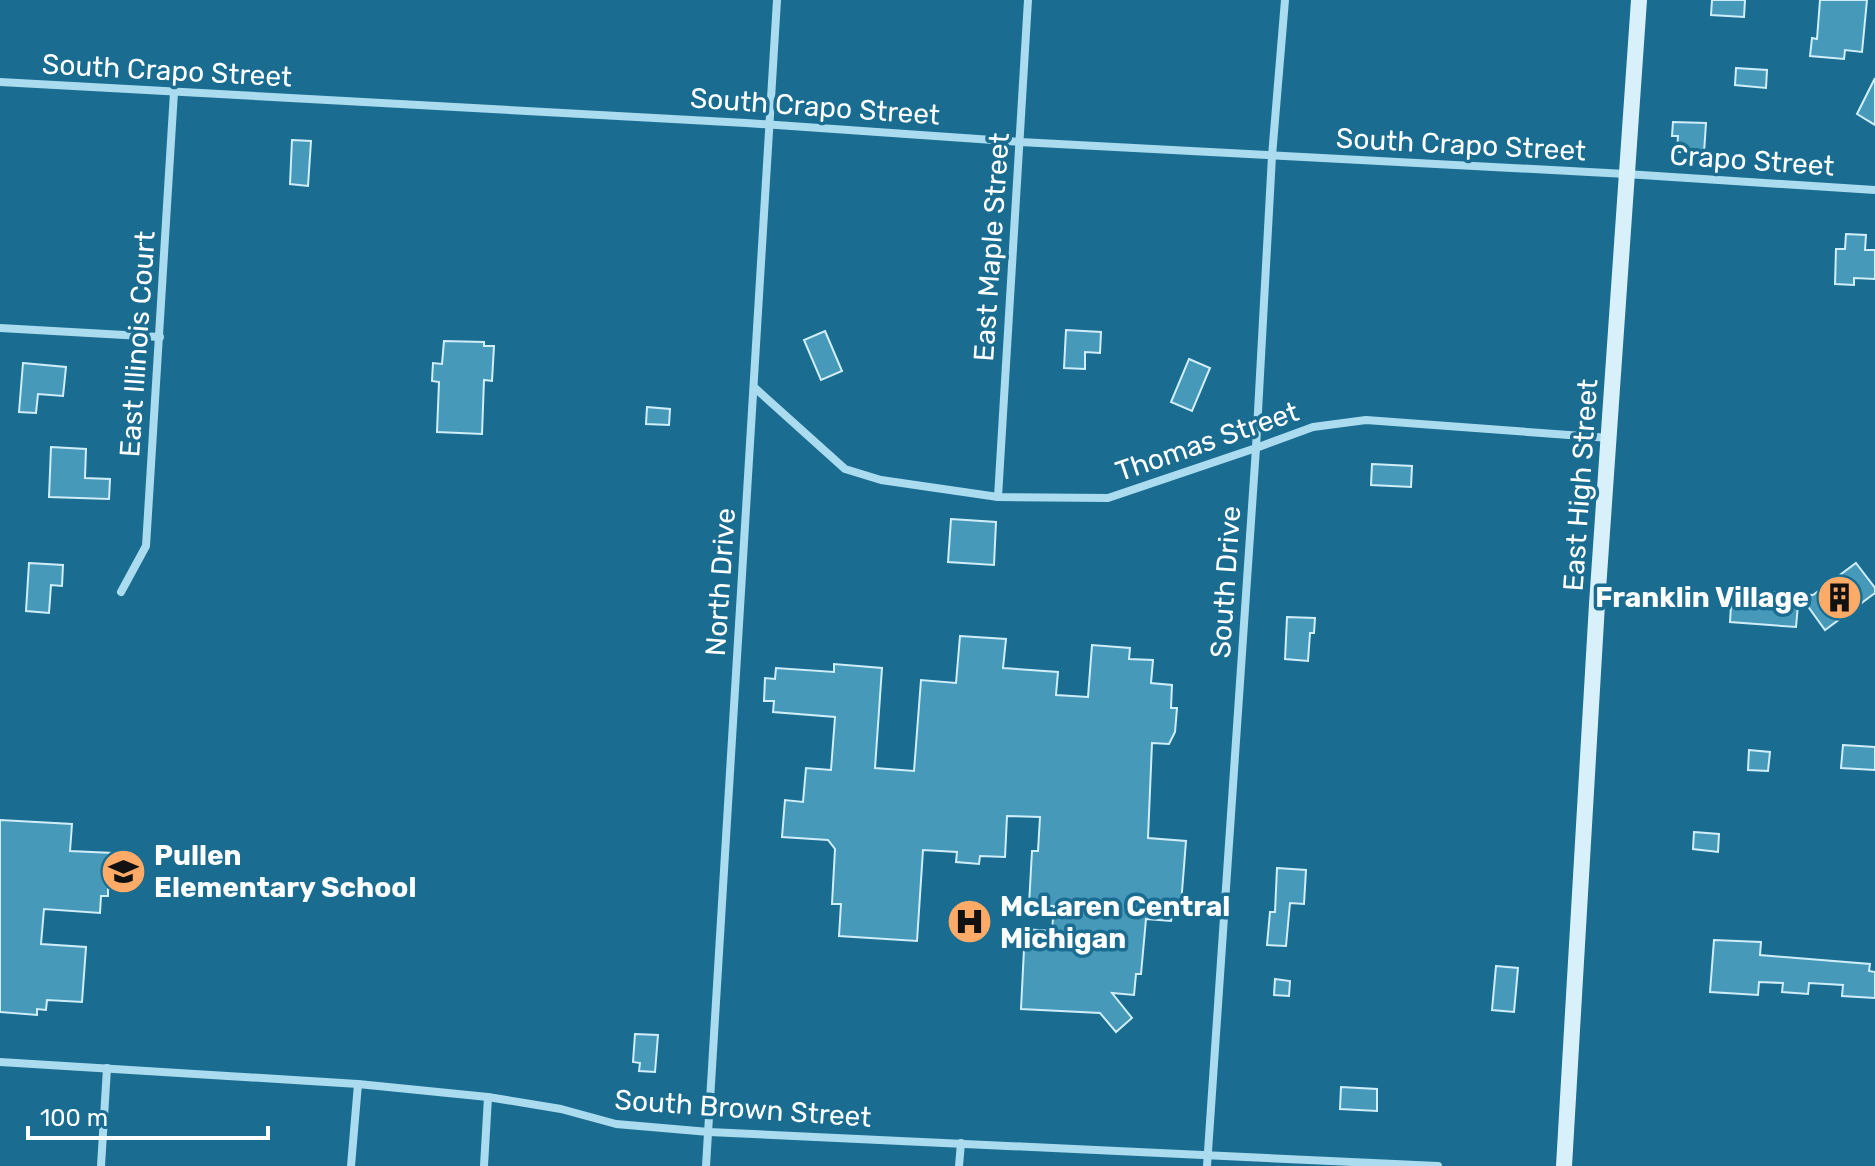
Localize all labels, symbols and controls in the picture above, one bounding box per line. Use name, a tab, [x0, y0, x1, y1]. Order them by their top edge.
street label: South Crapo Street	[41, 47, 293, 94]
street label: South Crapo Street	[689, 81, 941, 132]
street label: South Crapo Street	[1335, 121, 1587, 168]
street label: East Maple Street	[967, 132, 1016, 362]
street label: Crapo Street	[1668, 138, 1836, 183]
street label: East Illinois Court	[113, 230, 162, 458]
street label: East High Street	[1557, 378, 1604, 592]
street label: Thomas Street	[1111, 395, 1303, 488]
street label: South Drive	[1204, 505, 1247, 659]
street label: North Drive	[699, 507, 742, 657]
building icon: Franklin Village	[1816, 573, 1864, 621]
place label: Franklin Village	[1595, 581, 1809, 614]
place label: Pullen Elementary School	[154, 839, 416, 904]
school or university icon: Pullen Elementary School	[99, 847, 147, 895]
place label: McLaren Central Michigan	[1000, 890, 1230, 955]
hospital icon: McLaren Central Michigan	[945, 898, 993, 946]
street label: South Brown Street	[614, 1083, 872, 1134]
scale bar	[28, 1090, 268, 1140]
text: 100 m	[40, 1104, 108, 1132]

